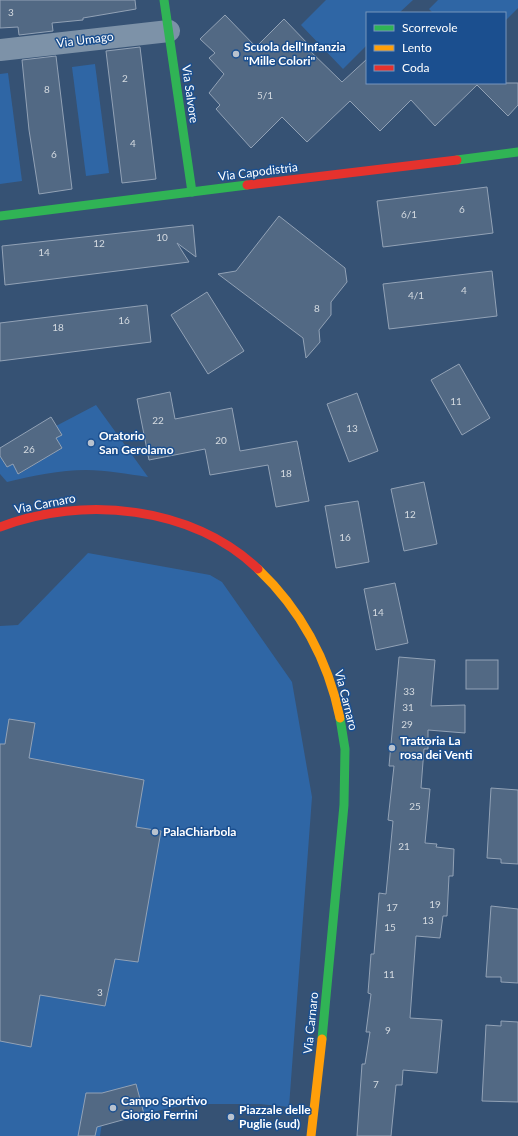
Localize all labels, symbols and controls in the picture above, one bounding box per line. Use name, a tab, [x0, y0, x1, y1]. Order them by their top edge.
house number: 3	[8, 6, 14, 18]
legend	[366, 12, 506, 84]
text: Scorrevole	[402, 20, 458, 35]
street label: Via Umago	[56, 29, 115, 50]
place label: Scuola dell'Infanzia "Mille Colori"	[244, 39, 346, 68]
text: Lento	[402, 40, 432, 55]
marker: Scuola dell'Infanzia "Mille Colori"	[231, 49, 241, 59]
text: Coda	[402, 60, 429, 75]
street label: Via Salvore	[179, 64, 202, 124]
house number: 2	[122, 72, 128, 84]
house number: 8	[44, 83, 50, 95]
house number: 5/1	[257, 89, 273, 101]
house number: 4	[130, 137, 136, 149]
house number: 6	[51, 148, 57, 160]
street label: Via Capodistria	[217, 159, 299, 184]
house number: 6	[459, 203, 465, 215]
house number: 6/1	[401, 208, 417, 220]
house number: 10	[156, 231, 168, 243]
house number: 12	[93, 237, 105, 249]
house number: 14	[38, 246, 50, 258]
house number: 4	[461, 284, 467, 296]
house number: 4/1	[408, 289, 424, 301]
house number: 8	[314, 302, 320, 314]
house number: 16	[118, 314, 130, 326]
house number: 18	[52, 321, 64, 333]
house number: 11	[450, 395, 462, 407]
house number: 22	[152, 414, 164, 426]
house number: 13	[346, 422, 358, 434]
place label: Oratorio San Gerolamo	[99, 428, 174, 457]
house number: 20	[215, 434, 227, 446]
marker: Oratorio San Gerolamo	[86, 438, 96, 448]
house number: 26	[23, 443, 35, 455]
house number: 18	[280, 467, 292, 479]
street label: Via Carnaro	[13, 490, 77, 517]
house number: 12	[404, 508, 416, 520]
house number: 16	[339, 531, 351, 543]
house number: 14	[372, 606, 384, 618]
street label: Via Carnaro	[332, 668, 361, 732]
house number: 33	[403, 685, 415, 697]
house number: 31	[402, 701, 414, 713]
house number: 29	[401, 718, 413, 730]
place label: Trattoria La rosa dei Venti	[400, 733, 473, 762]
marker: Trattoria La rosa dei Venti	[387, 743, 397, 753]
house number: 25	[409, 800, 421, 812]
place label: PalaChiarbola	[163, 824, 236, 839]
marker: PalaChiarbola	[150, 827, 160, 837]
house number: 21	[398, 840, 410, 852]
house number: 19	[429, 898, 441, 910]
house number: 17	[386, 901, 398, 913]
house number: 13	[422, 914, 434, 926]
house number: 15	[384, 921, 396, 933]
house number: 11	[383, 968, 395, 980]
house number: 3	[97, 986, 103, 998]
street label: Via Carnaro	[300, 991, 321, 1055]
house number: 9	[385, 1024, 391, 1036]
house number: 7	[373, 1078, 379, 1090]
place label: Campo Sportivo Giorgio Ferrini	[121, 1093, 207, 1122]
place label: Piazzale delle Puglie (sud)	[239, 1102, 311, 1131]
marker: Campo Sportivo Giorgio Ferrini	[108, 1103, 118, 1113]
marker: Piazzale delle Puglie (sud)	[226, 1112, 236, 1122]

